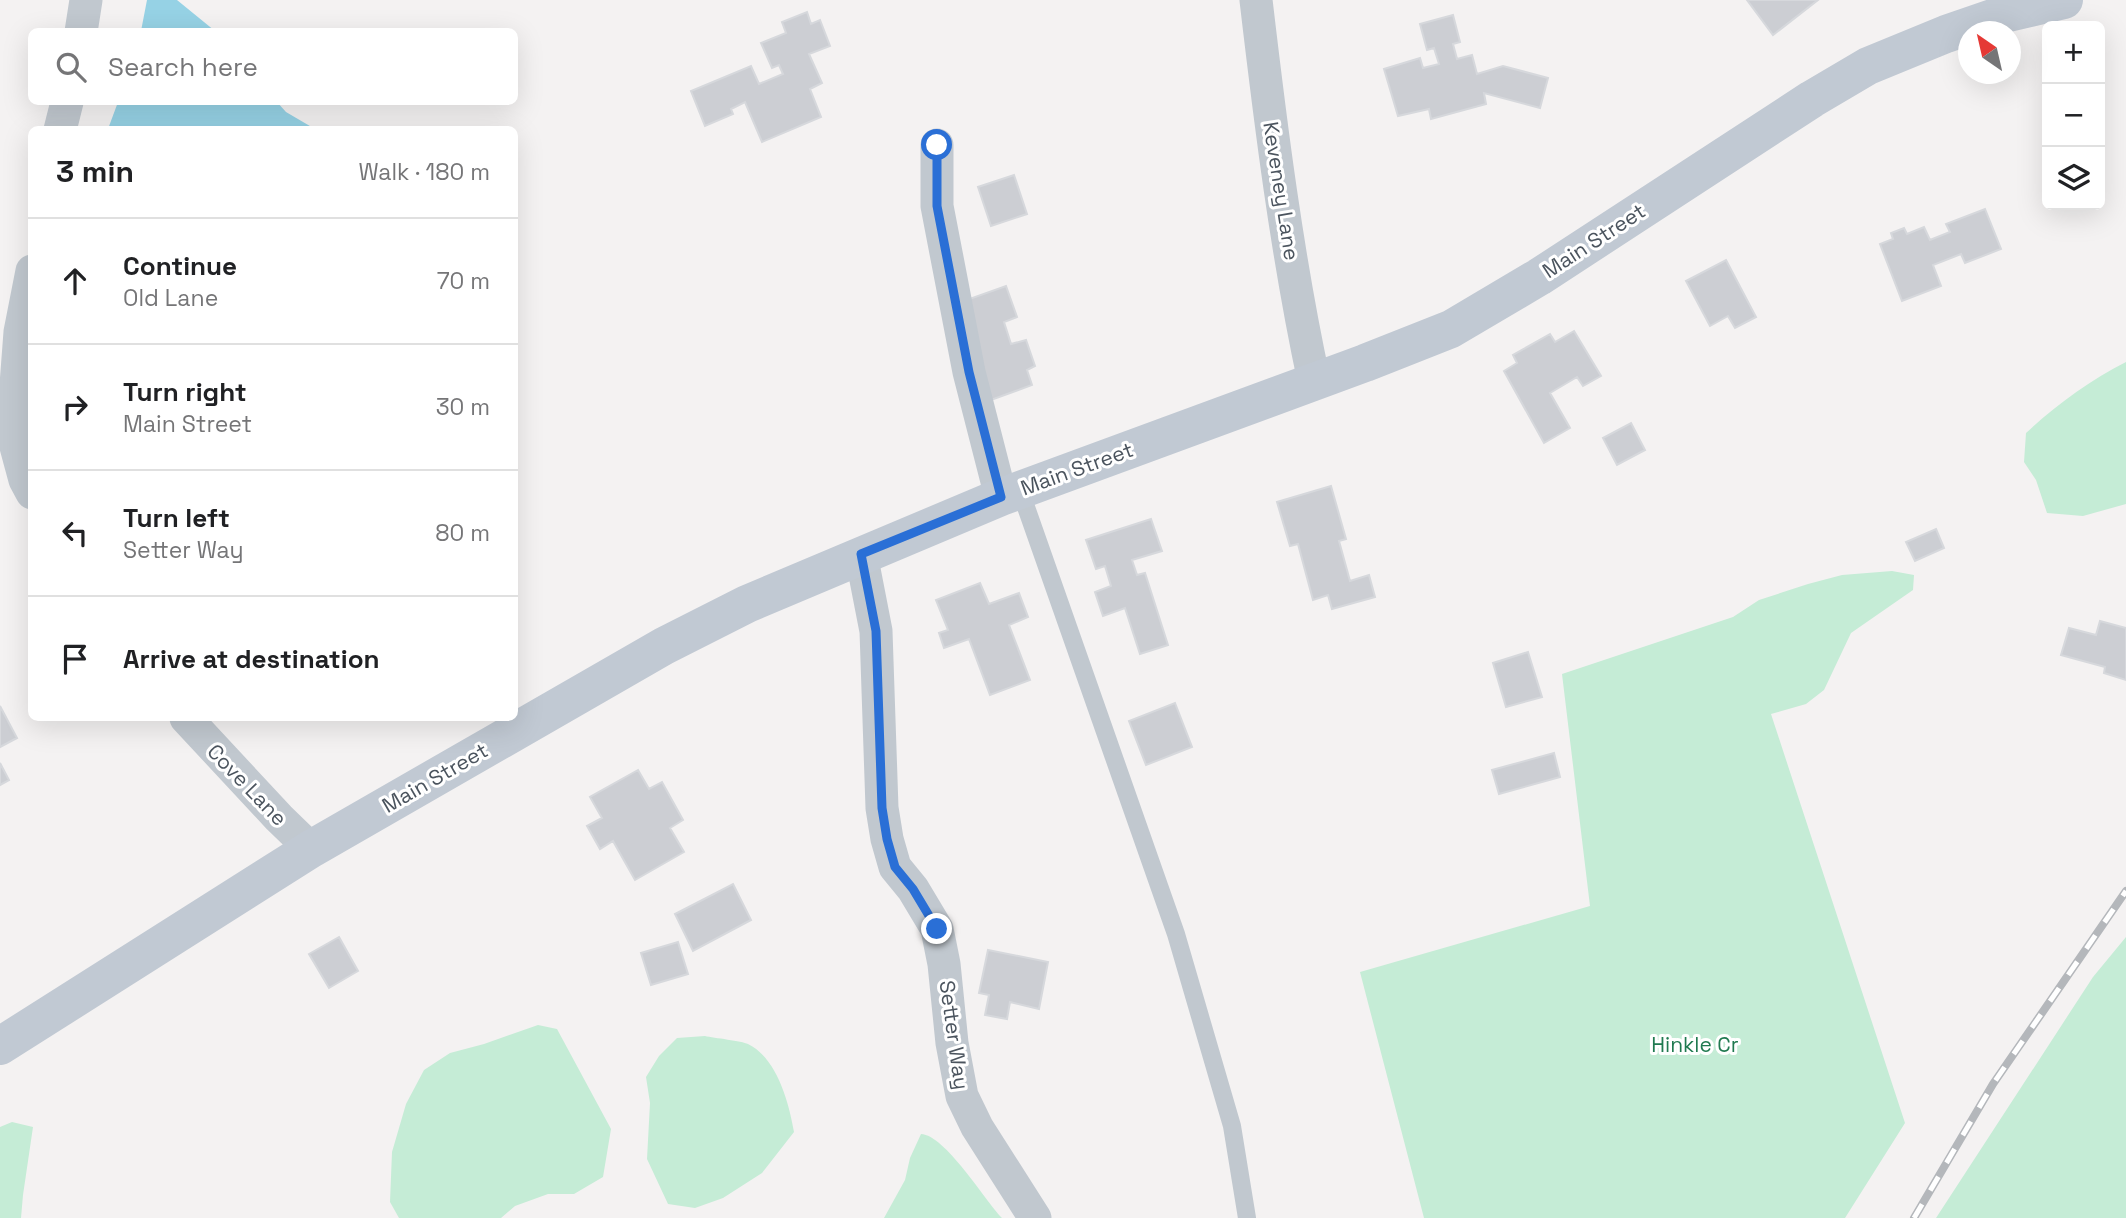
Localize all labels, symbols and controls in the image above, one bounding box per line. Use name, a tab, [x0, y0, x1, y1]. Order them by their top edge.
north arrow	[1958, 21, 2021, 84]
map controls	[2042, 21, 2105, 210]
button: +	[2042, 21, 2105, 84]
search box	[28, 28, 518, 105]
icon: search	[52, 48, 90, 86]
text: Search here	[108, 50, 258, 84]
button: −	[2042, 84, 2105, 147]
street label: Keveney Lane	[1257, 120, 1306, 262]
route start	[921, 129, 952, 160]
button: layers	[2042, 147, 2105, 210]
text: 3 min	[56, 152, 134, 191]
text: Walk · 180 m	[358, 157, 490, 187]
street label: Main Street	[1537, 197, 1650, 284]
text: Continue	[123, 249, 237, 283]
icon: ahead	[56, 262, 94, 300]
text: 70 m	[437, 266, 490, 296]
text: Old Lane	[123, 283, 218, 313]
text: Turn right	[123, 375, 247, 409]
icon: right	[56, 388, 94, 426]
text: 30 m	[436, 392, 490, 422]
text: Main Street	[123, 409, 252, 439]
street label: Main Street	[1017, 436, 1137, 501]
text: Turn left	[123, 501, 230, 535]
icon: left	[56, 514, 94, 552]
text: 80 m	[435, 518, 490, 548]
text: Setter Way	[123, 535, 244, 565]
icon: arrive	[56, 640, 94, 678]
text: Arrive at destination	[123, 642, 380, 676]
street label: Main Street	[377, 736, 493, 819]
street label: Cove Lane	[202, 738, 293, 831]
route end	[921, 913, 952, 944]
street label: Setter Way	[933, 979, 976, 1091]
park label: Hinkle Cr	[1651, 1031, 1739, 1058]

